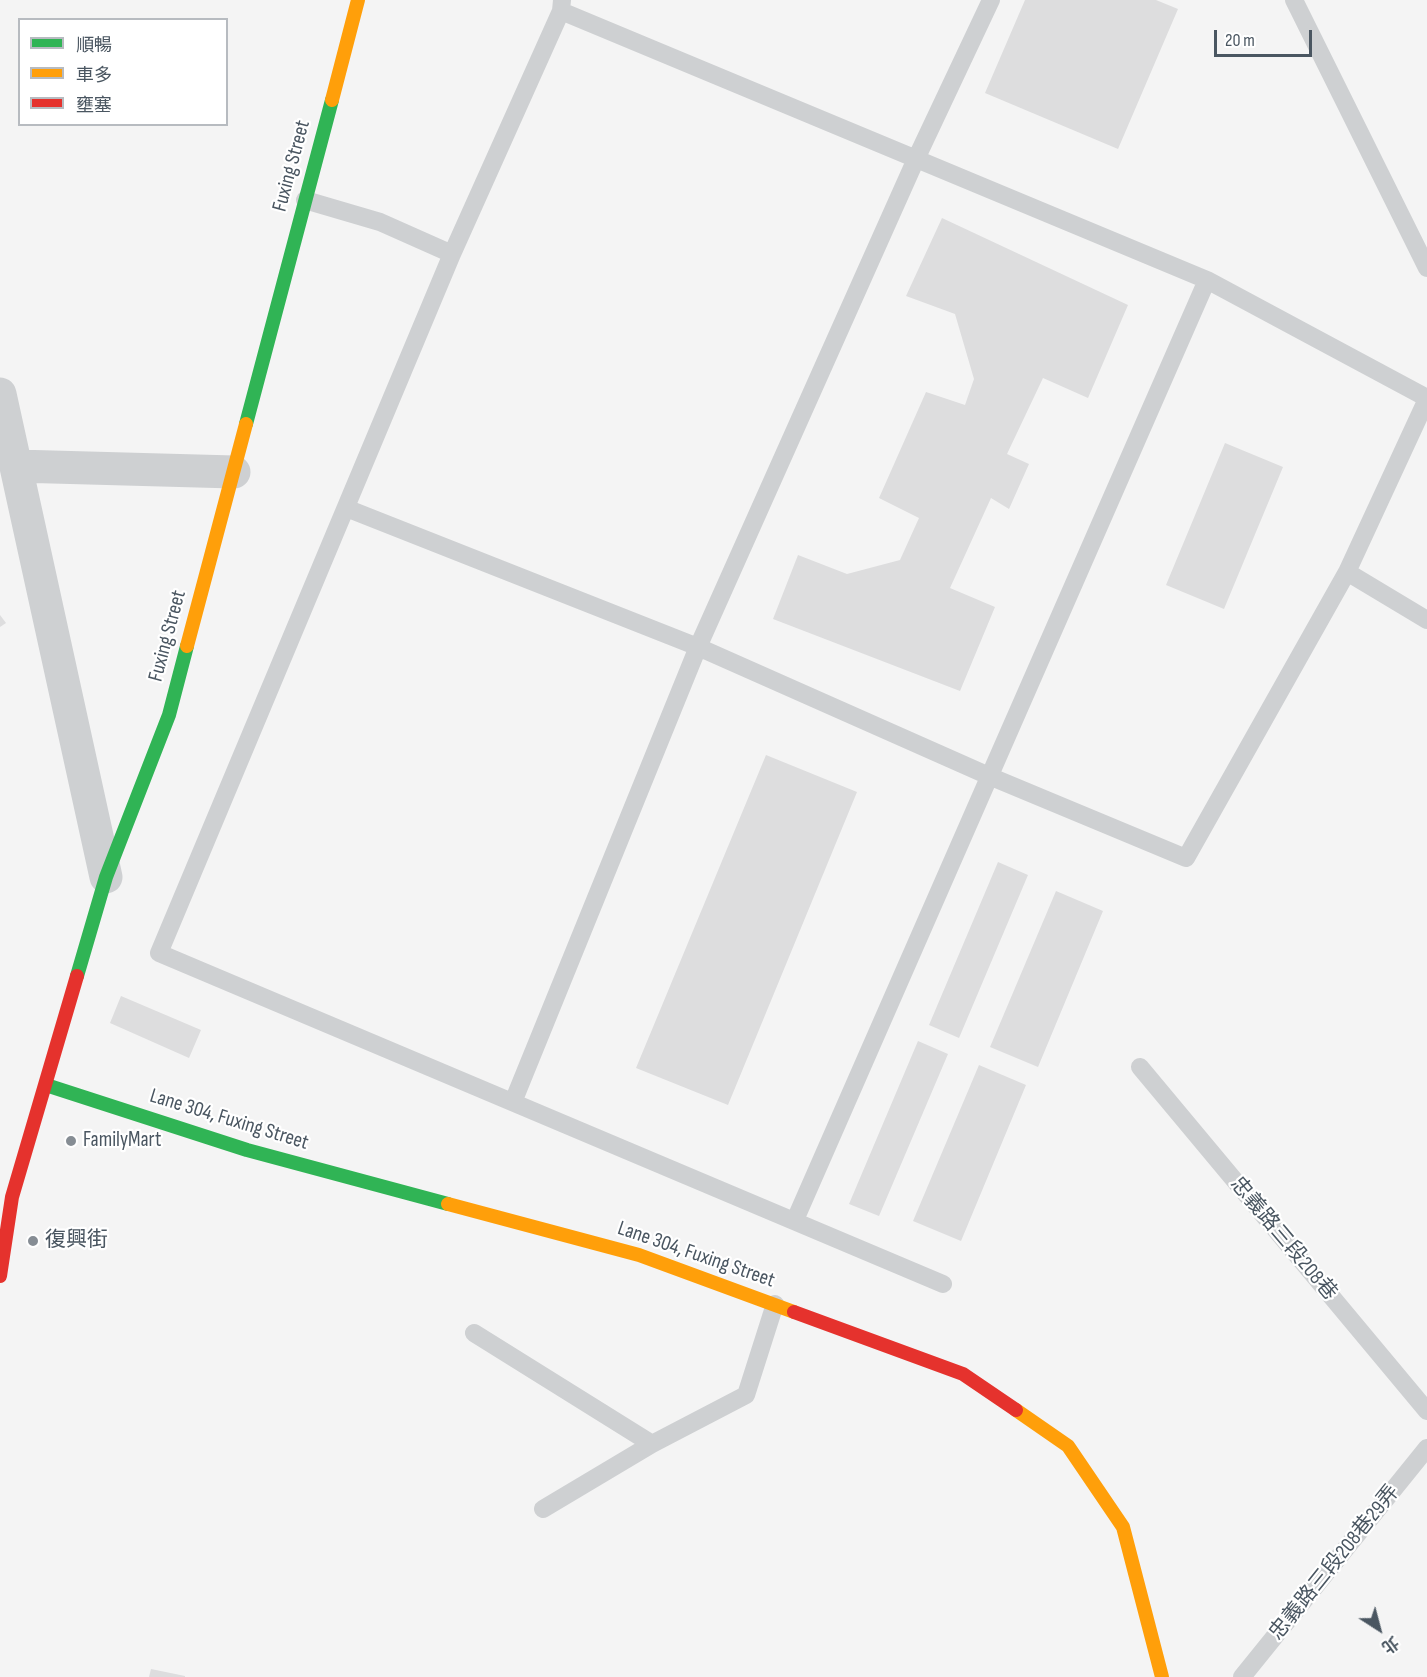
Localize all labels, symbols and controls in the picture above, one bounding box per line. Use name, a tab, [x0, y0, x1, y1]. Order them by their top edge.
legend	[18, 18, 228, 126]
scale bar	[1217, 18, 1314, 56]
text: 20 m	[1225, 30, 1255, 51]
text: 順暢	[76, 35, 112, 56]
text: 車多	[76, 65, 112, 86]
text: 壅塞	[76, 95, 112, 116]
street label: Fuxing Street	[268, 118, 316, 214]
street label: Fuxing Street	[144, 588, 192, 684]
street label: Lane 304, Fuxing Street	[147, 1084, 311, 1156]
place label: FamilyMart	[83, 1128, 161, 1154]
marker: FamilyMart	[64, 1134, 78, 1148]
street label: 忠義路三段208巷	[1224, 1172, 1342, 1306]
street label: Lane 304, Fuxing Street	[614, 1216, 778, 1294]
place label: 復興街	[45, 1228, 108, 1254]
marker: 復興街	[26, 1234, 40, 1248]
street label: 忠義路三段208巷29弄	[1265, 1480, 1405, 1646]
north arrow	[1349, 1599, 1409, 1659]
text: 北	[1378, 1632, 1402, 1656]

